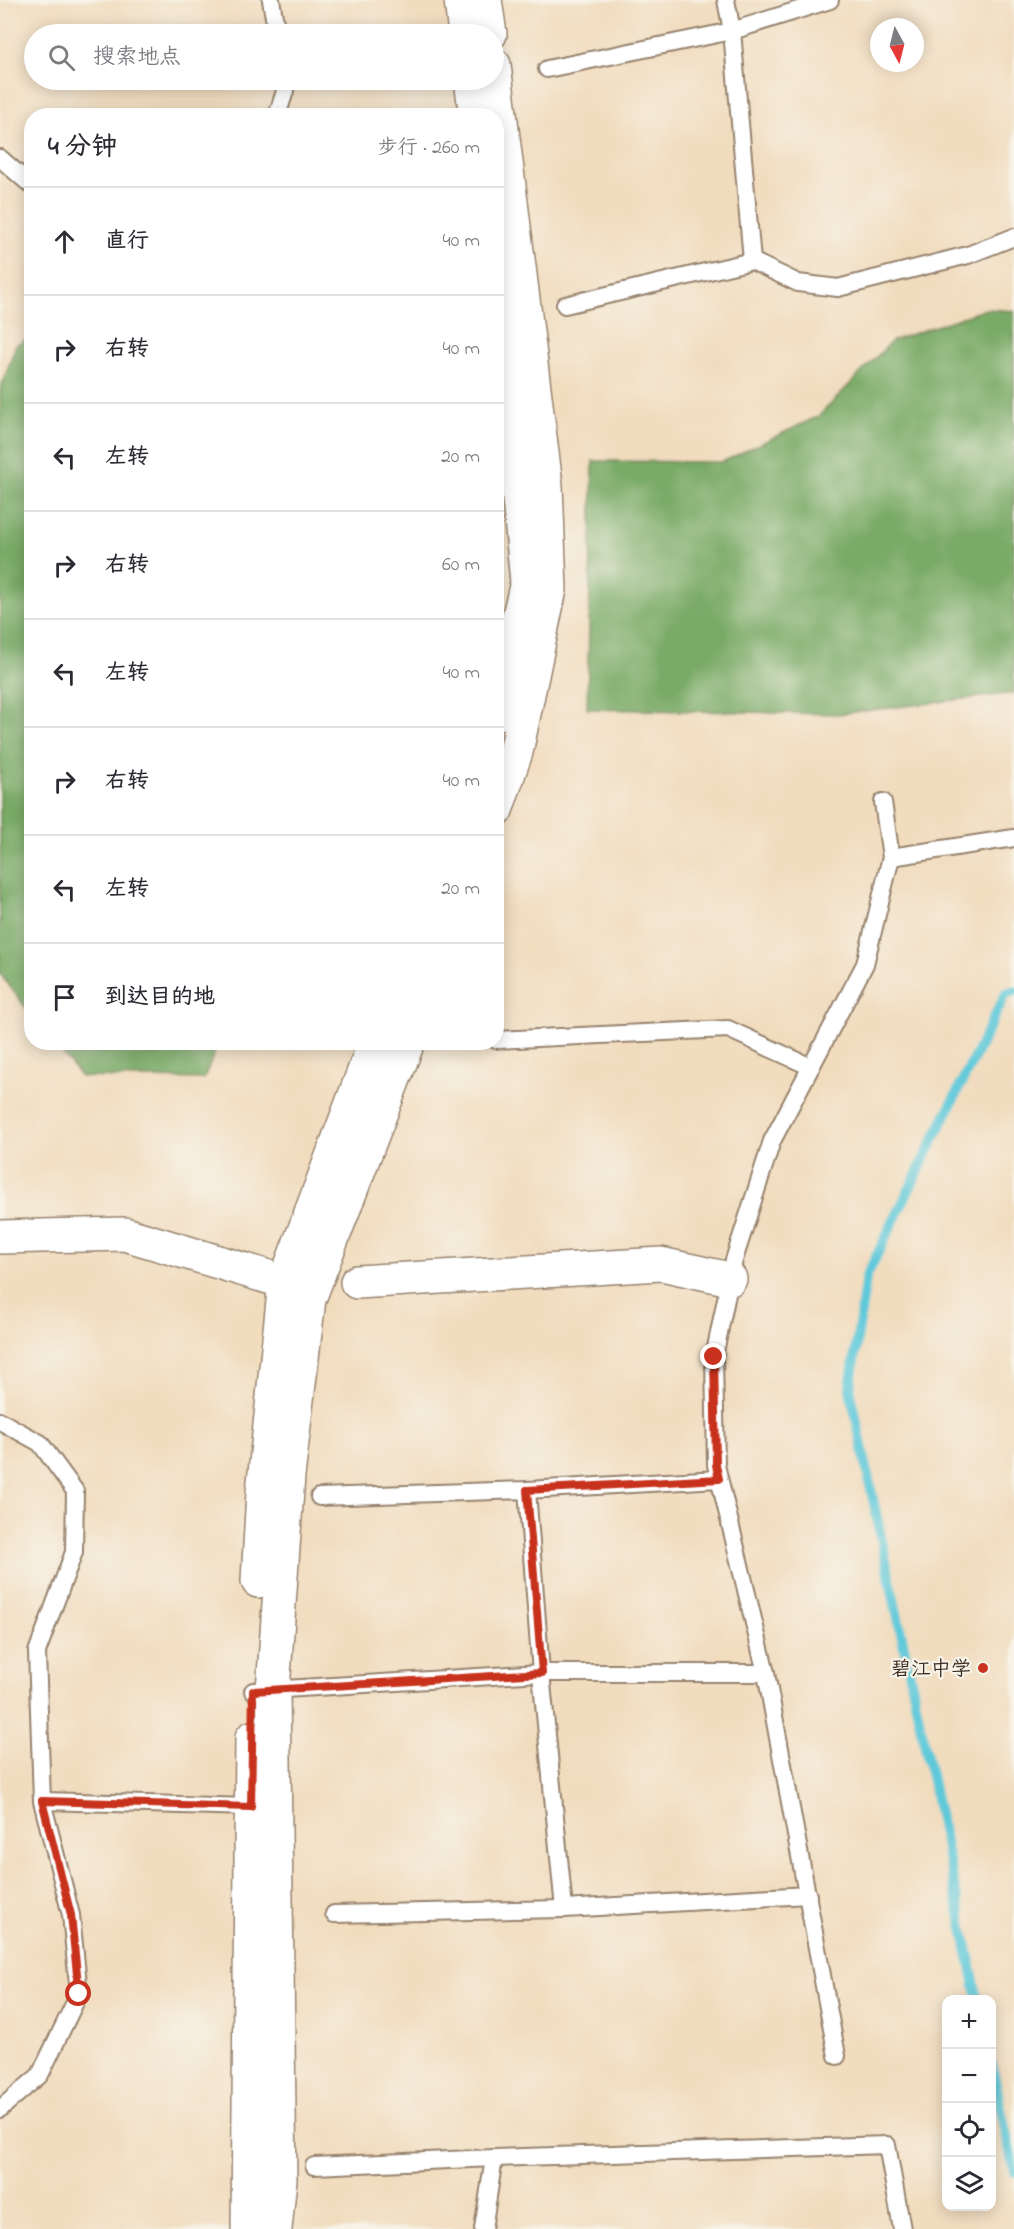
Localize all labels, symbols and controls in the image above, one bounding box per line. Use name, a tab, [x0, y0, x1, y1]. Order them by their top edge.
north arrow	[870, 18, 924, 72]
search box	[24, 24, 504, 90]
icon: search	[45, 41, 78, 74]
text: 搜索地点	[93, 42, 181, 74]
text: 4 分钟	[48, 129, 117, 167]
text: 步行 · 260 m	[378, 134, 480, 163]
icon: ahead	[48, 225, 81, 258]
text: 直行	[105, 226, 149, 258]
text: 40 m	[443, 227, 480, 256]
icon: right	[48, 333, 81, 366]
text: 右转	[105, 334, 149, 366]
text: 40 m	[443, 335, 480, 364]
icon: left	[48, 441, 81, 474]
text: 左转	[105, 442, 149, 474]
text: 20 m	[441, 443, 480, 472]
icon: right	[48, 549, 81, 582]
text: 右转	[105, 550, 149, 582]
text: 60 m	[442, 551, 480, 580]
icon: left	[48, 657, 81, 690]
text: 左转	[105, 658, 149, 690]
text: 40 m	[443, 659, 480, 688]
icon: right	[48, 765, 81, 798]
text: 右转	[105, 766, 149, 798]
text: 40 m	[443, 767, 480, 796]
icon: left	[48, 873, 81, 906]
text: 左转	[105, 874, 149, 906]
text: 20 m	[441, 875, 480, 904]
icon: arrive	[48, 981, 81, 1014]
text: 到达目的地	[105, 982, 215, 1014]
route end	[700, 1343, 726, 1369]
place label: 碧江中学	[891, 1656, 971, 1685]
marker: 碧江中学	[976, 1661, 990, 1675]
route start	[65, 1980, 91, 2006]
map controls	[942, 1995, 996, 2211]
button: +	[942, 1995, 996, 2049]
button: −	[942, 2049, 996, 2103]
button: locate	[942, 2103, 996, 2157]
button: layers	[942, 2157, 996, 2211]

